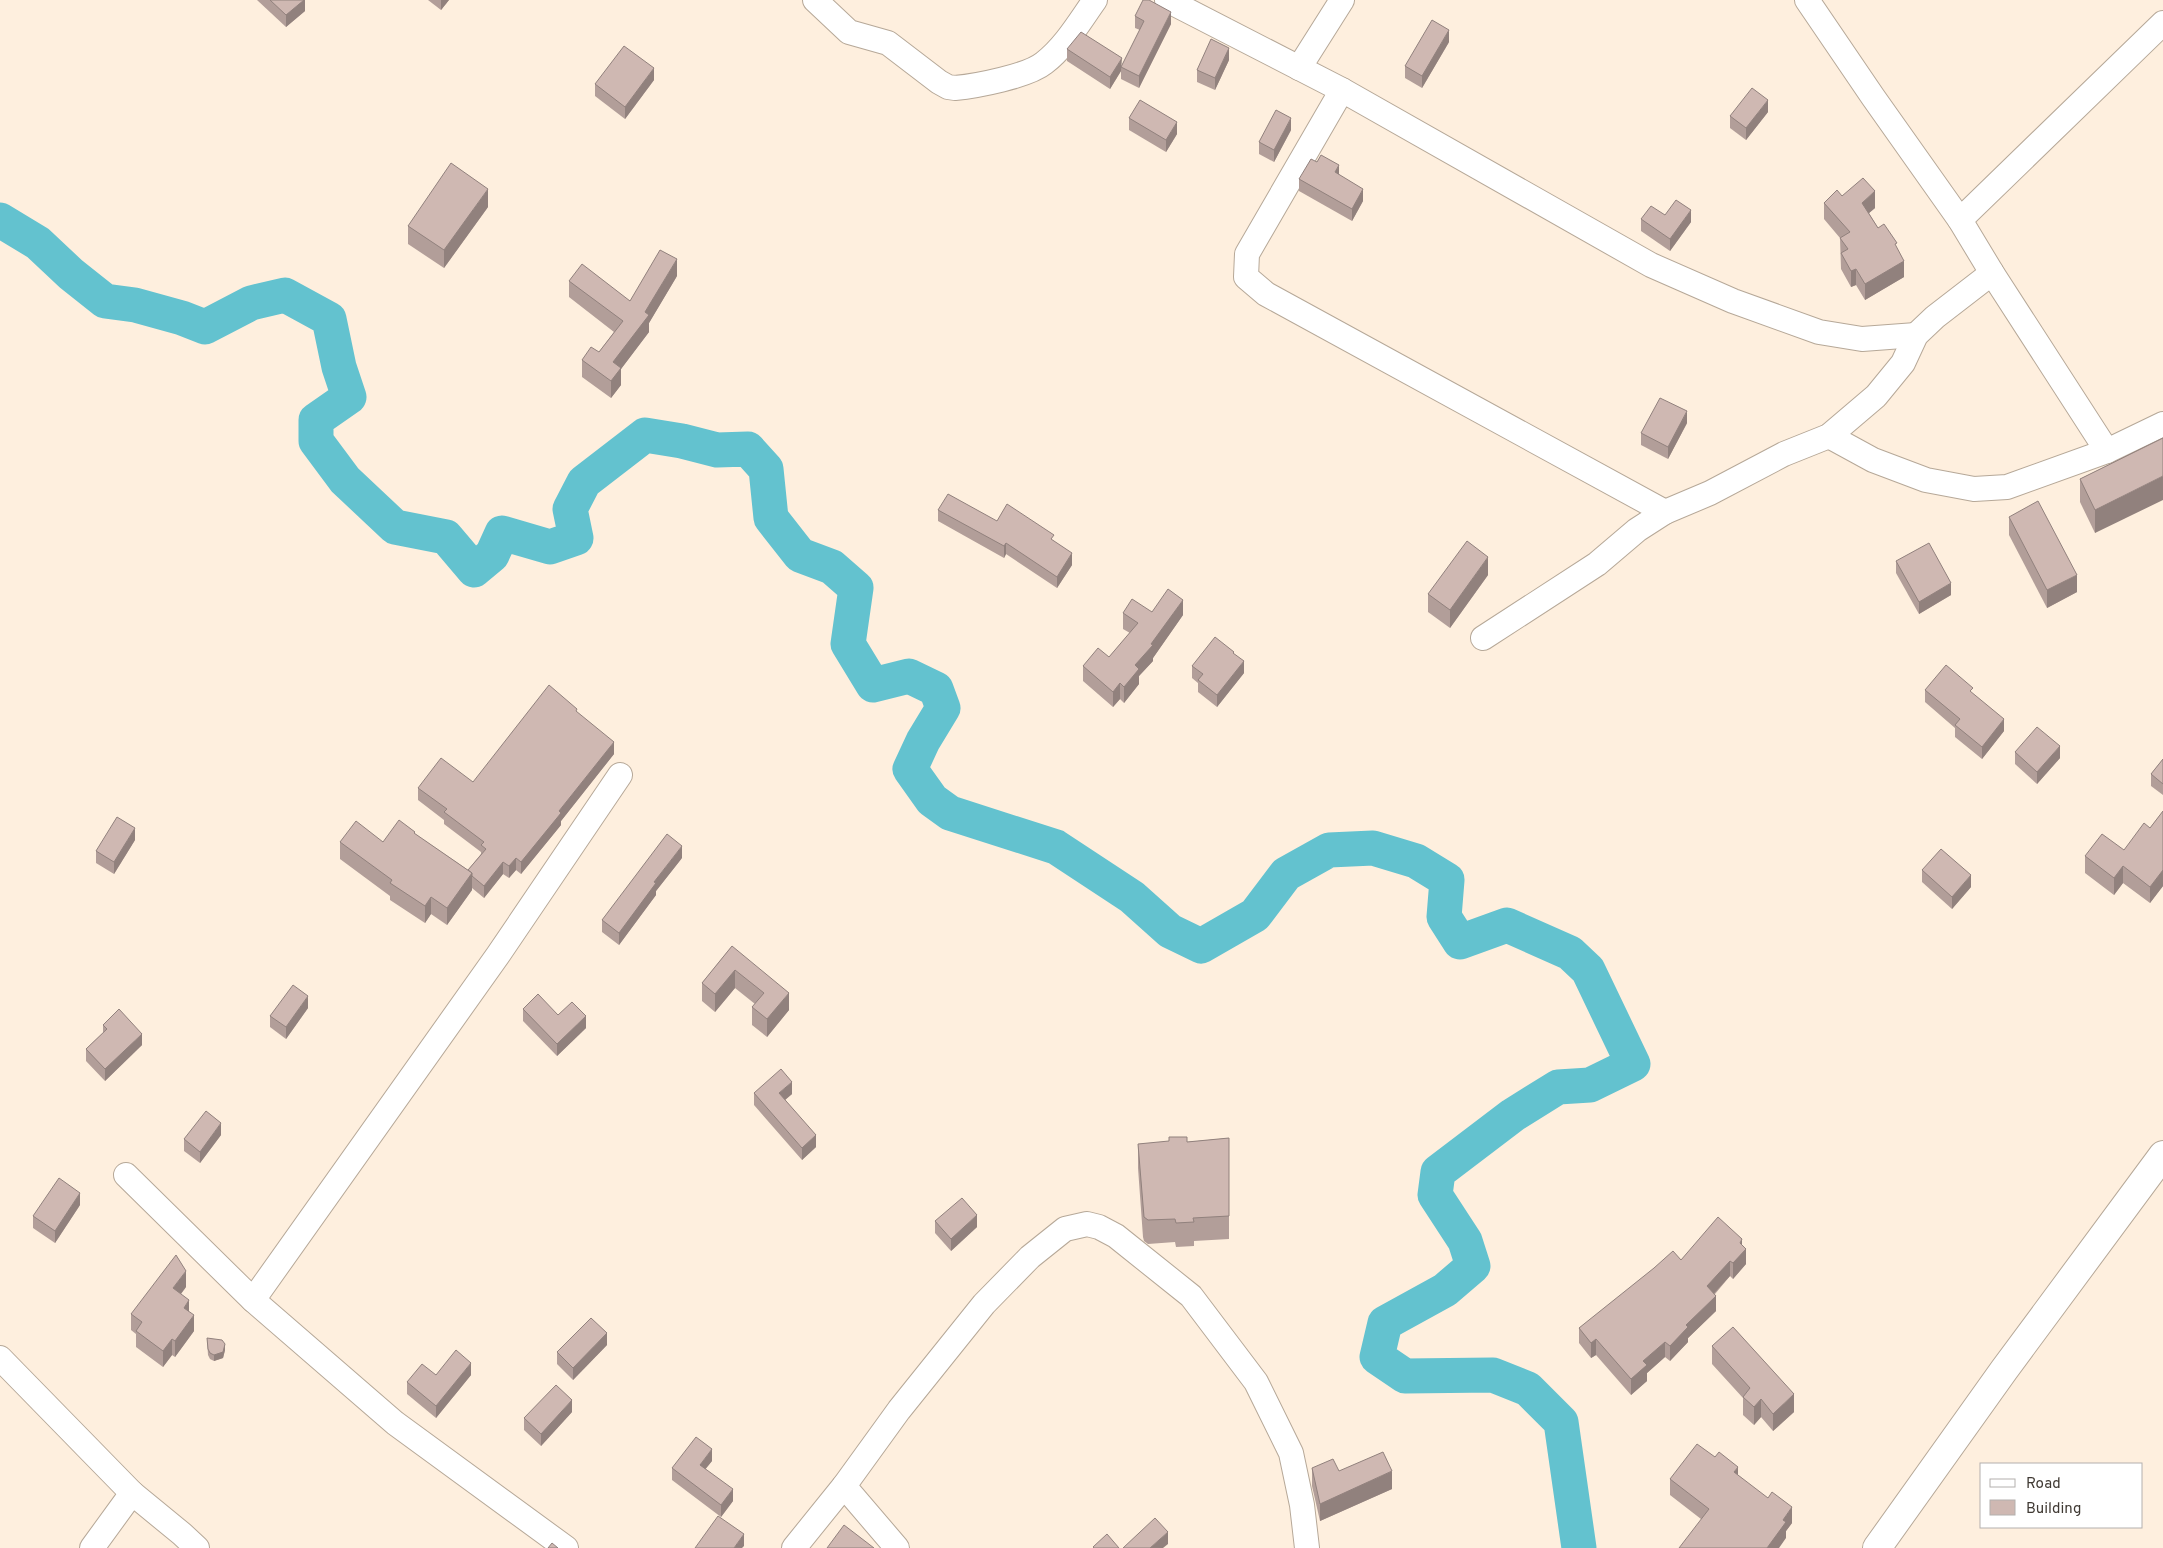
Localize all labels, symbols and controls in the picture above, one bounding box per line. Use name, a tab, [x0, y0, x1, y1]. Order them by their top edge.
legend	[1980, 1463, 2143, 1528]
text: Road	[2026, 1475, 2061, 1494]
text: Building	[2026, 1500, 2081, 1519]

